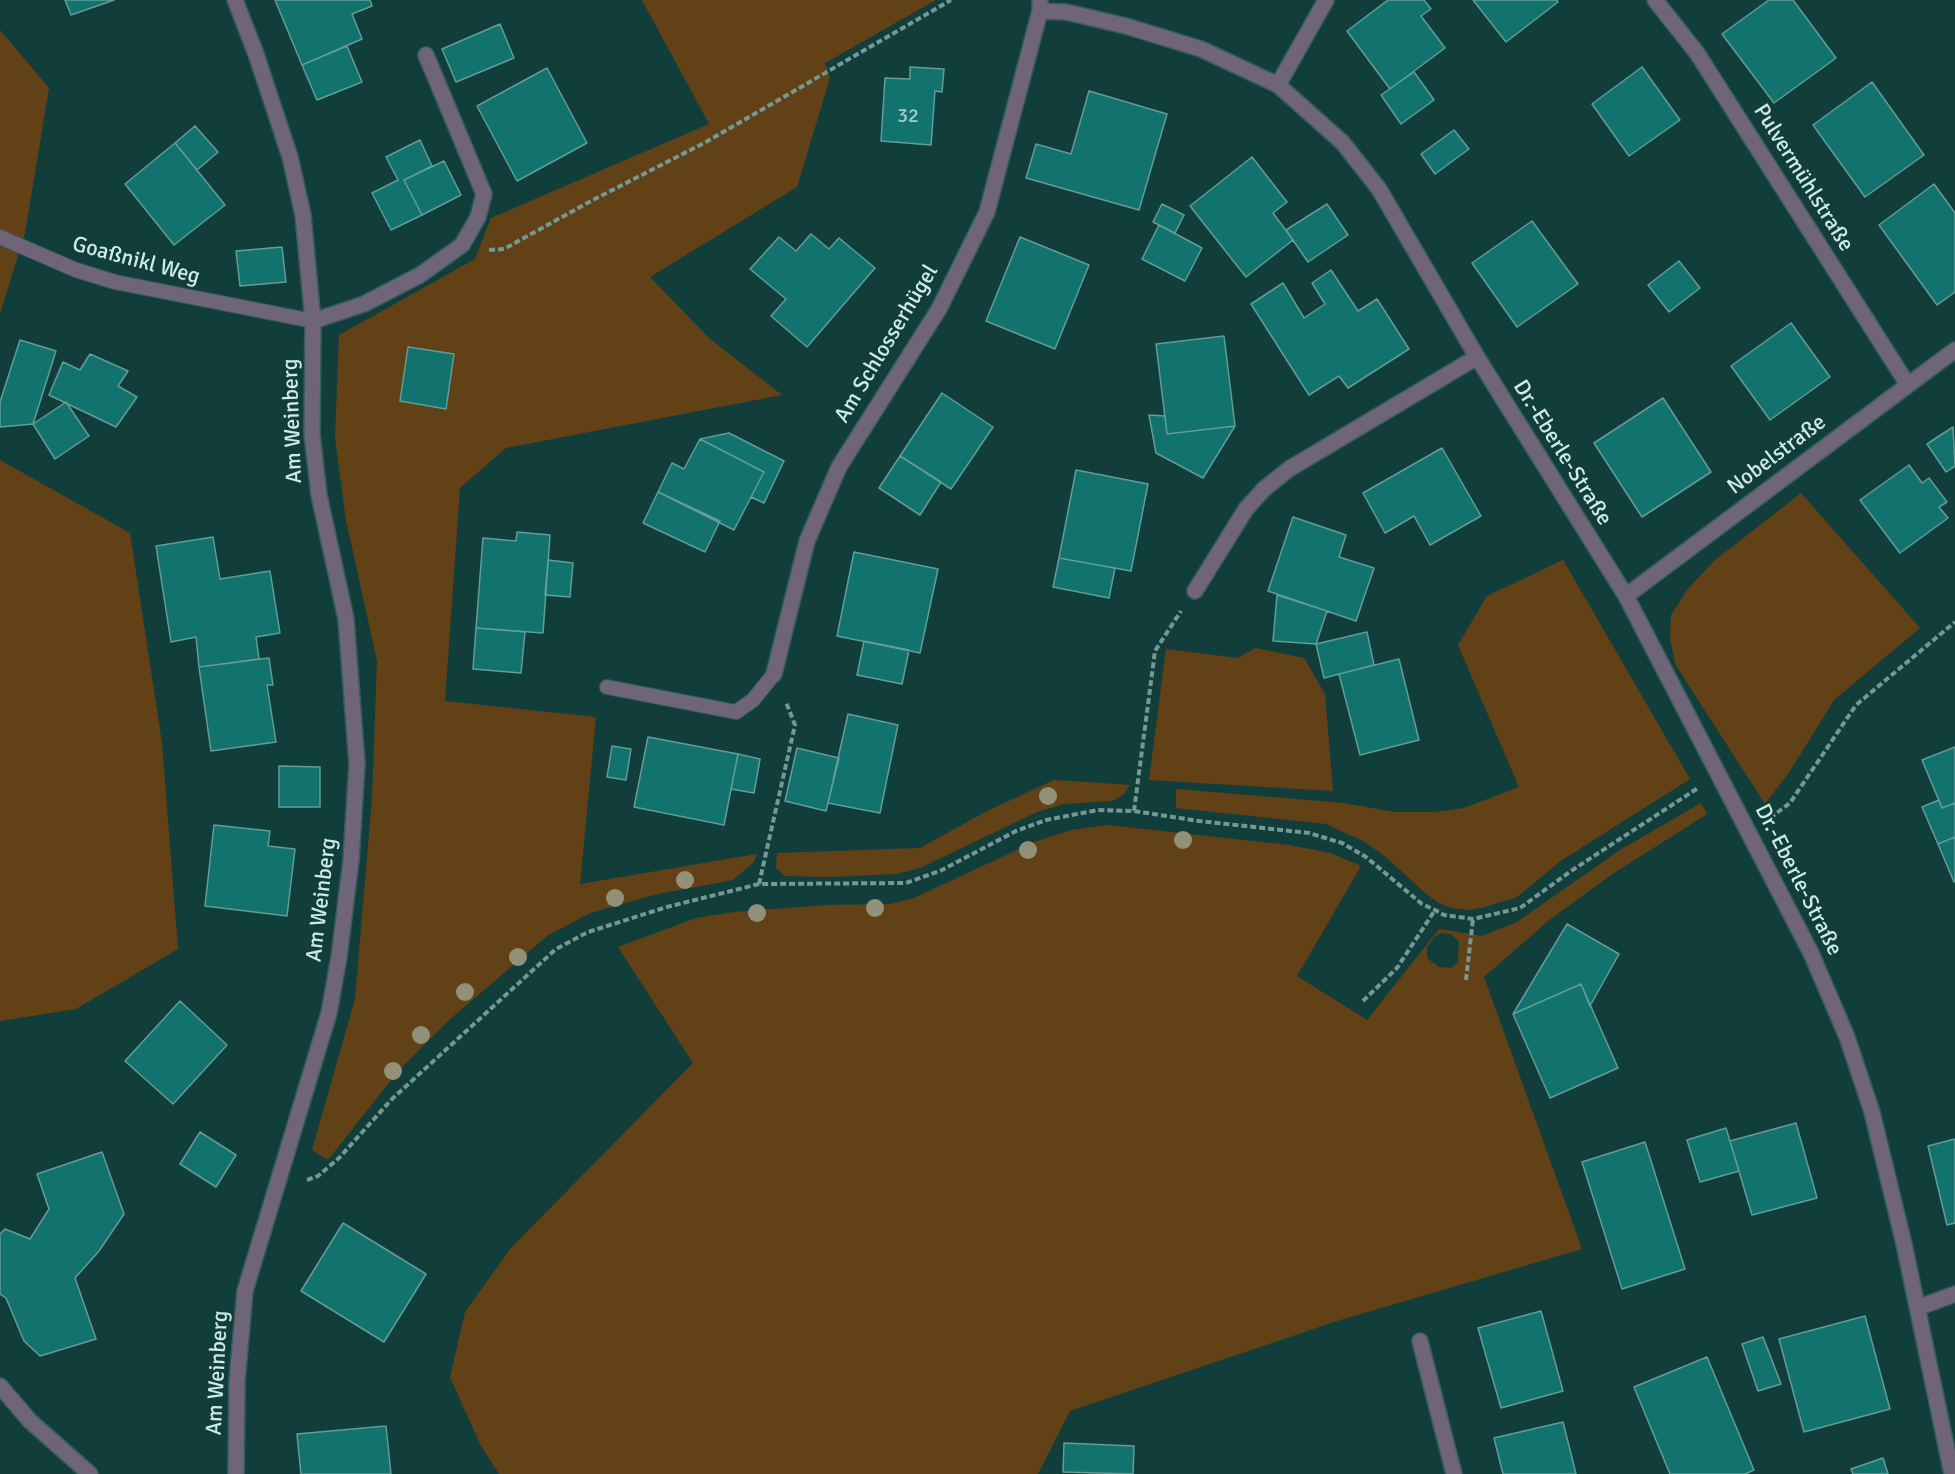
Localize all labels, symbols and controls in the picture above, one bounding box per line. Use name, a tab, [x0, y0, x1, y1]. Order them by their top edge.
street label: Pulvermühlstraße	[1747, 100, 1859, 256]
house number: 32	[897, 105, 919, 129]
street label: Goaßnikl Weg	[69, 231, 203, 291]
street label: Am Schlosserhügel	[829, 260, 945, 428]
street label: Am Weinberg	[278, 358, 308, 484]
street label: Dr.-Eberle-Straße	[1507, 375, 1617, 531]
street label: Nobelstraße	[1722, 409, 1832, 501]
street label: Dr.-Eberle-Straße	[1748, 800, 1848, 960]
street label: Am Weinberg	[301, 836, 343, 964]
street label: Am Weinberg	[202, 1310, 234, 1436]

